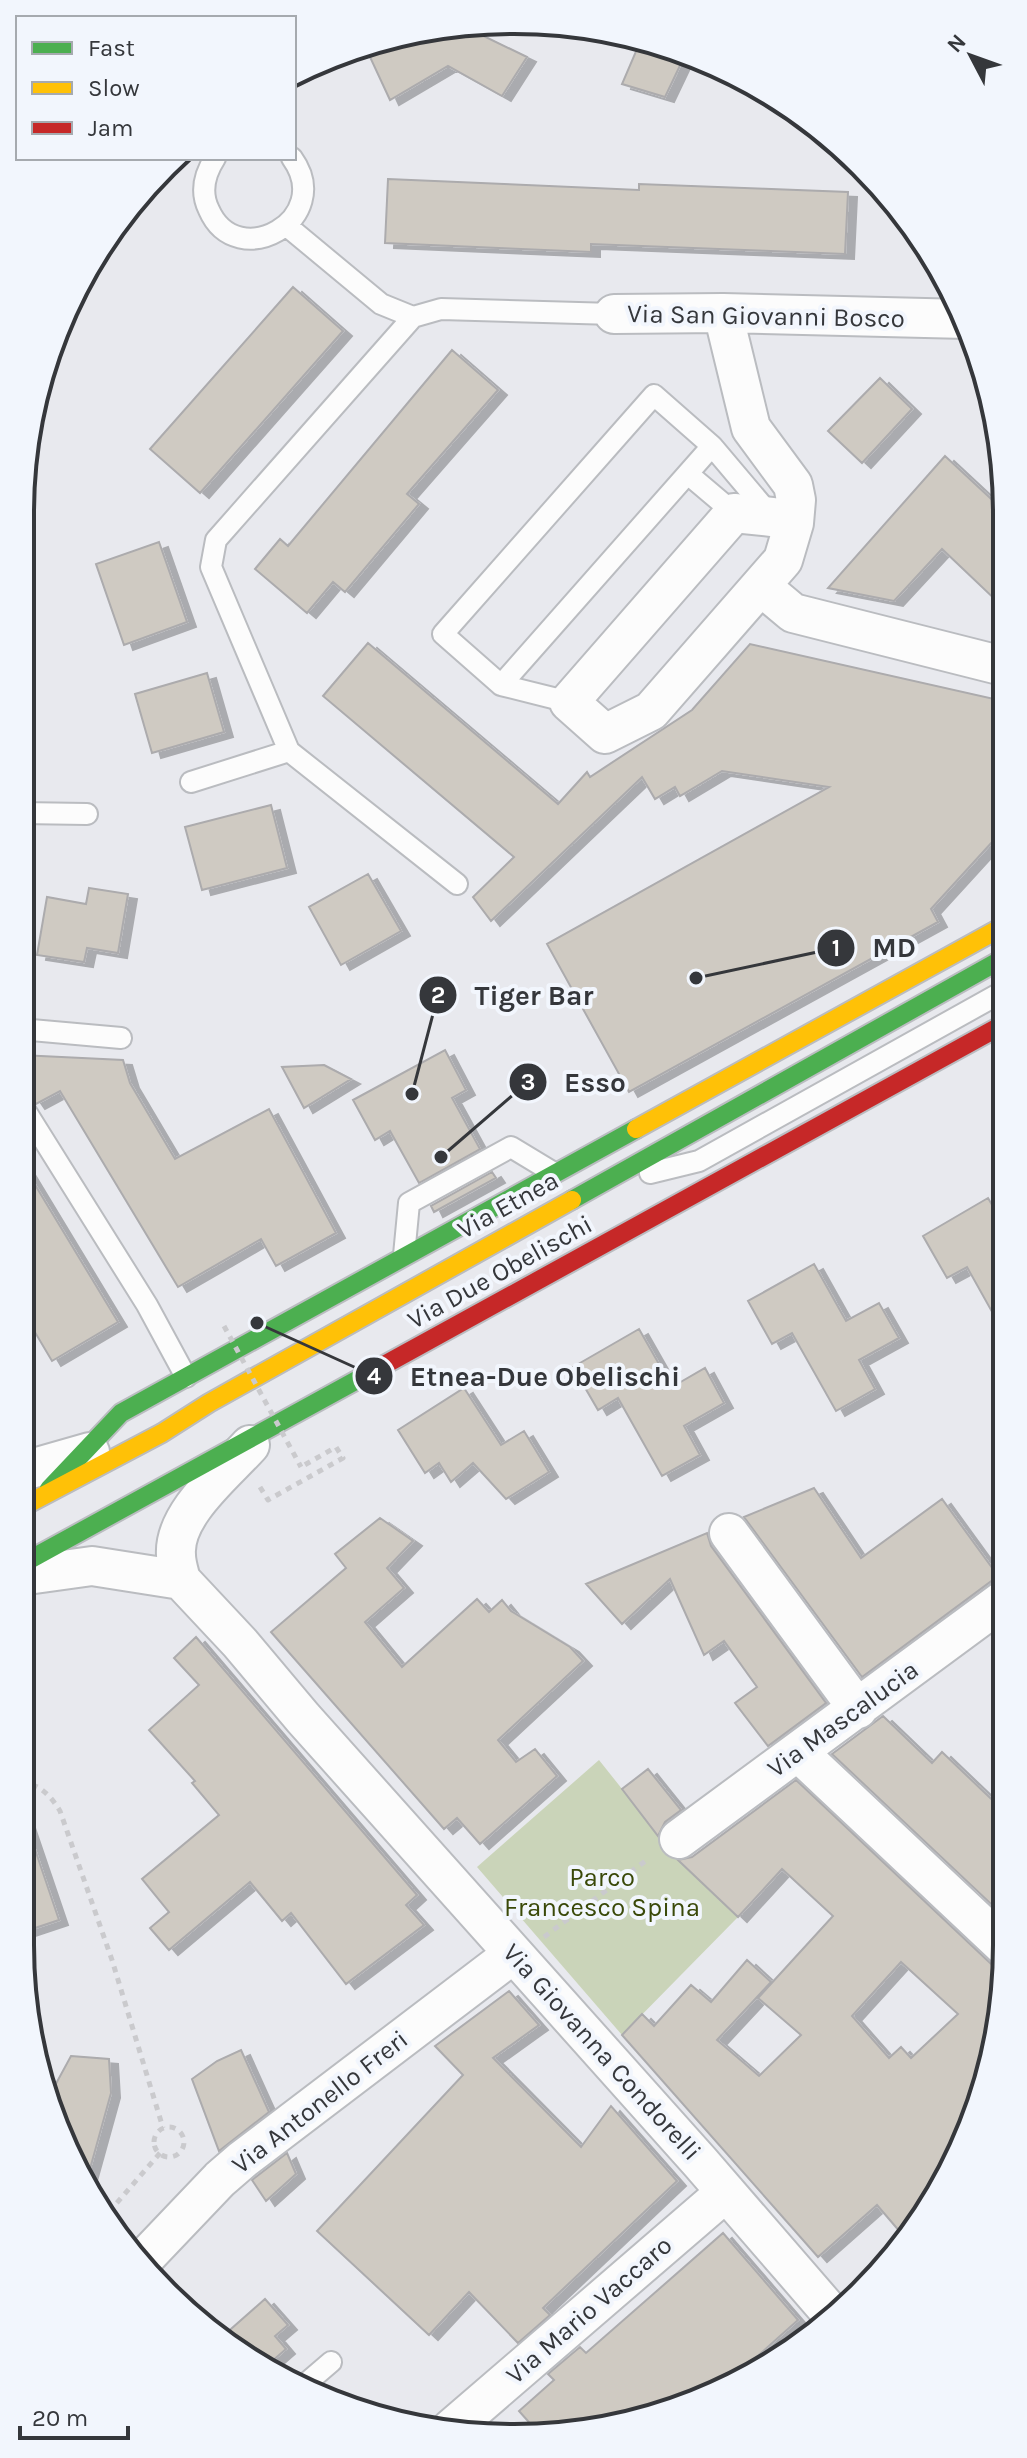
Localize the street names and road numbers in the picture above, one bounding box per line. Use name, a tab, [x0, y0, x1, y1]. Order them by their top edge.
street label: Via San Giovanni Bosco	[627, 298, 905, 334]
street label: Via Etnea	[452, 1165, 564, 1245]
street label: Via Due Obelischi	[402, 1208, 598, 1336]
street label: Via Mascalucia	[761, 1654, 925, 1784]
street label: Via Giovanna Condorelli	[496, 1937, 708, 2167]
street label: Via Antonello Freri	[226, 2024, 414, 2180]
street label: Via Mario Vaccaro	[500, 2230, 678, 2390]

